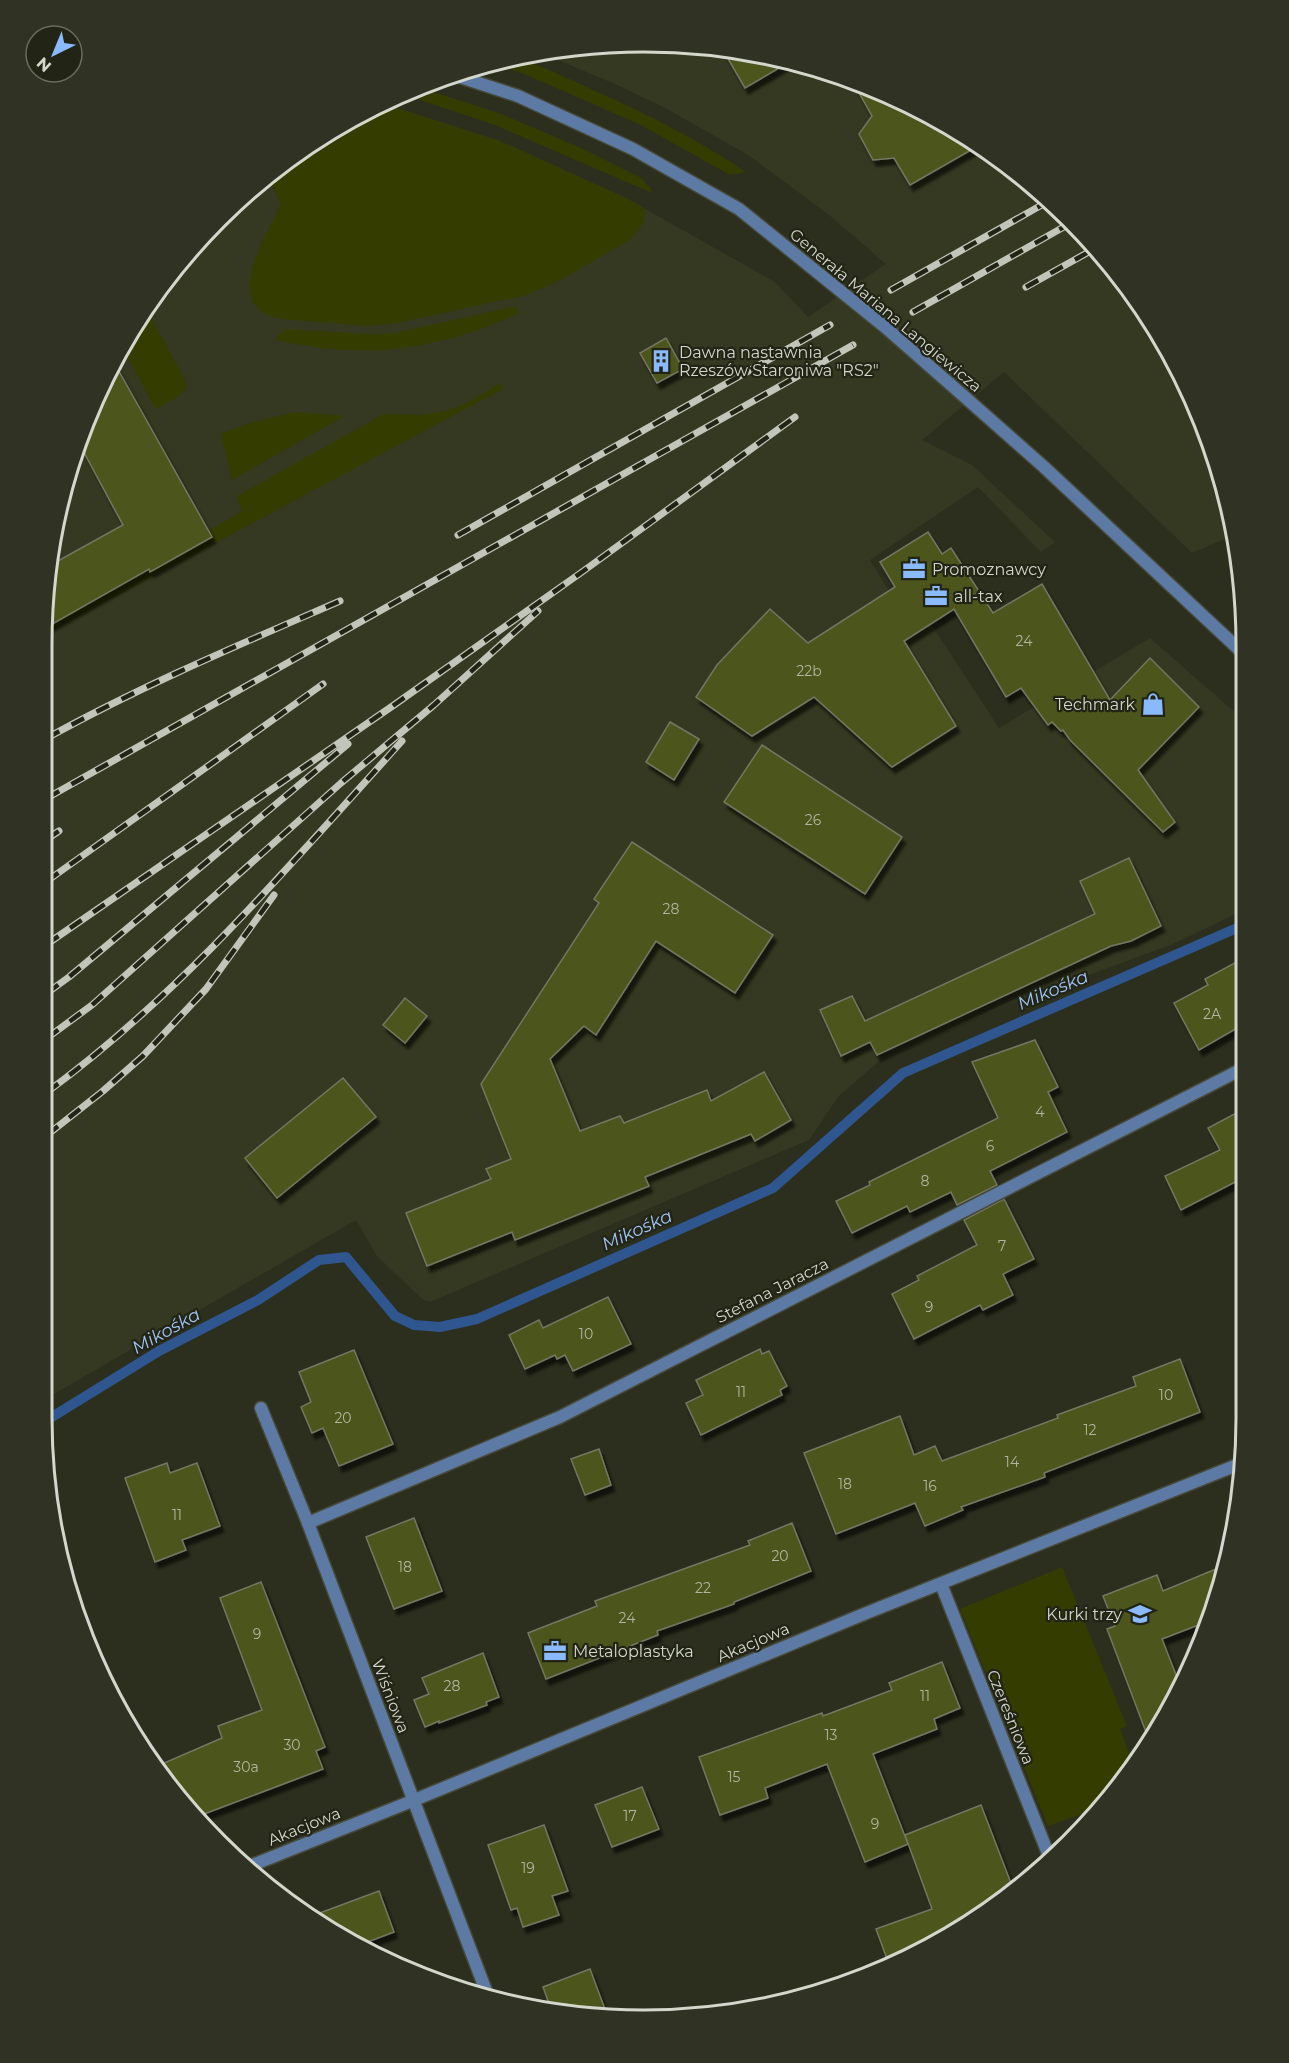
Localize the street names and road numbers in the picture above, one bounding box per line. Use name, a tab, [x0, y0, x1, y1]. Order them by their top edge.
street label: Generała Mariana Langiewicza	[786, 225, 985, 396]
street label: Stefana Jaracza	[713, 1254, 832, 1327]
street label: Akacjowa	[714, 1619, 792, 1666]
street label: Wiśniowa	[368, 1656, 413, 1736]
street label: Czereśniowa	[983, 1667, 1038, 1767]
street label: Akacjowa	[265, 1803, 343, 1850]

